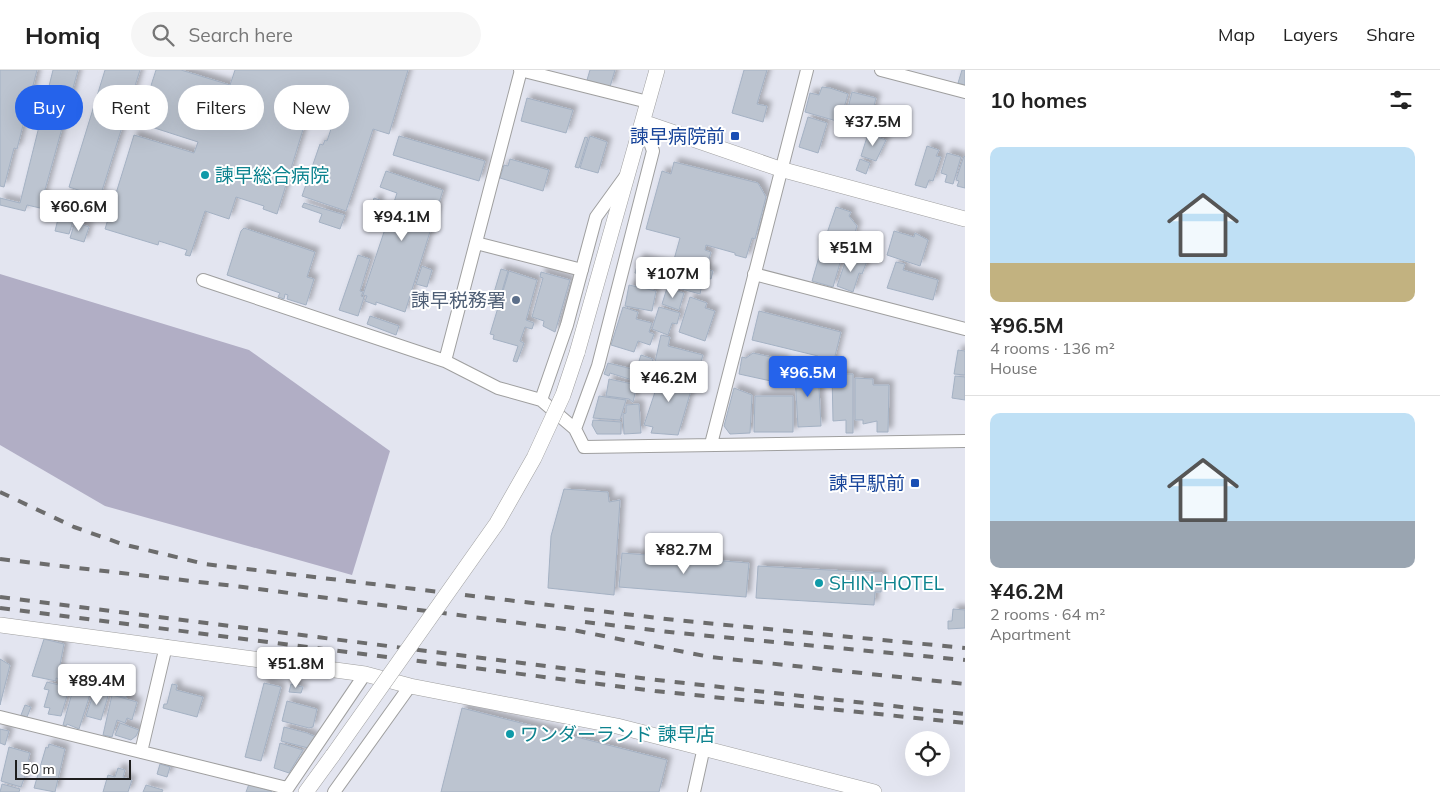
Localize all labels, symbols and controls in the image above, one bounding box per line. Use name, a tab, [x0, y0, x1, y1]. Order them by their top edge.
search box	[131, 12, 481, 57]
text: Homiq	[25, 20, 101, 50]
icon: search	[149, 21, 177, 49]
text: Search here	[189, 23, 293, 47]
text: Map	[1218, 23, 1255, 46]
text: Layers	[1283, 23, 1338, 46]
text: Share	[1366, 23, 1415, 46]
chip: Buy	[15, 85, 83, 130]
chip: Rent	[93, 85, 168, 130]
chip: Filters	[178, 85, 264, 130]
chip: New	[274, 85, 349, 130]
icon: filters	[1387, 86, 1415, 114]
text: 10 homes	[990, 87, 1087, 113]
pin: ¥37.5M	[832, 104, 914, 147]
text: ¥37.5M	[845, 111, 901, 131]
place label: 諫早病院前	[630, 124, 725, 148]
marker: 諫早病院前	[729, 130, 741, 142]
place label: 諫早総合病院	[215, 163, 329, 187]
marker: 諫早総合病院	[199, 169, 211, 181]
icon: home	[1158, 180, 1248, 270]
pin: ¥60.6M	[38, 190, 120, 232]
text: ¥60.6M	[51, 196, 107, 216]
pin: ¥94.1M	[361, 200, 443, 242]
text: ¥94.1M	[374, 206, 430, 226]
pin: ¥51M	[821, 230, 881, 273]
text: ¥51M	[830, 237, 872, 257]
pin: ¥107M	[638, 256, 708, 299]
text: ¥107M	[647, 263, 699, 283]
place label: 諫早税務署	[411, 288, 506, 312]
marker: 諫早税務署	[510, 294, 522, 306]
text: ¥96.5M	[990, 312, 1064, 338]
text: 4 rooms · 136 m²	[990, 338, 1115, 358]
pin: ¥96.5M	[767, 356, 849, 398]
text: House	[990, 358, 1037, 378]
pin: ¥46.2M	[628, 360, 710, 403]
text: ¥96.5M	[780, 362, 836, 382]
text: ¥46.2M	[641, 367, 697, 387]
icon: home	[1158, 445, 1248, 535]
place label: 諫早駅前	[829, 471, 905, 495]
marker: 諫早駅前	[909, 477, 921, 489]
pin: ¥82.7M	[643, 532, 725, 575]
text: ¥82.7M	[656, 539, 712, 559]
place label: SHIN-HOTEL	[829, 571, 945, 595]
marker: SHIN-HOTEL	[813, 577, 825, 589]
text: ¥46.2M	[990, 578, 1064, 604]
text: 2 rooms · 64 m²	[990, 604, 1105, 624]
text: Apartment	[990, 624, 1071, 644]
pin: ¥51.8M	[255, 646, 337, 689]
text: ¥51.8M	[268, 653, 324, 673]
pin: ¥89.4M	[56, 664, 138, 706]
text: ¥89.4M	[69, 670, 125, 690]
place label: ワンダーランド 諫早店	[520, 722, 715, 746]
marker: ワンダーランド 諫早店	[504, 728, 516, 740]
map controls	[905, 731, 950, 776]
button: locate	[905, 731, 950, 776]
scale bar	[15, 757, 131, 780]
text: 50 m	[22, 760, 55, 778]

